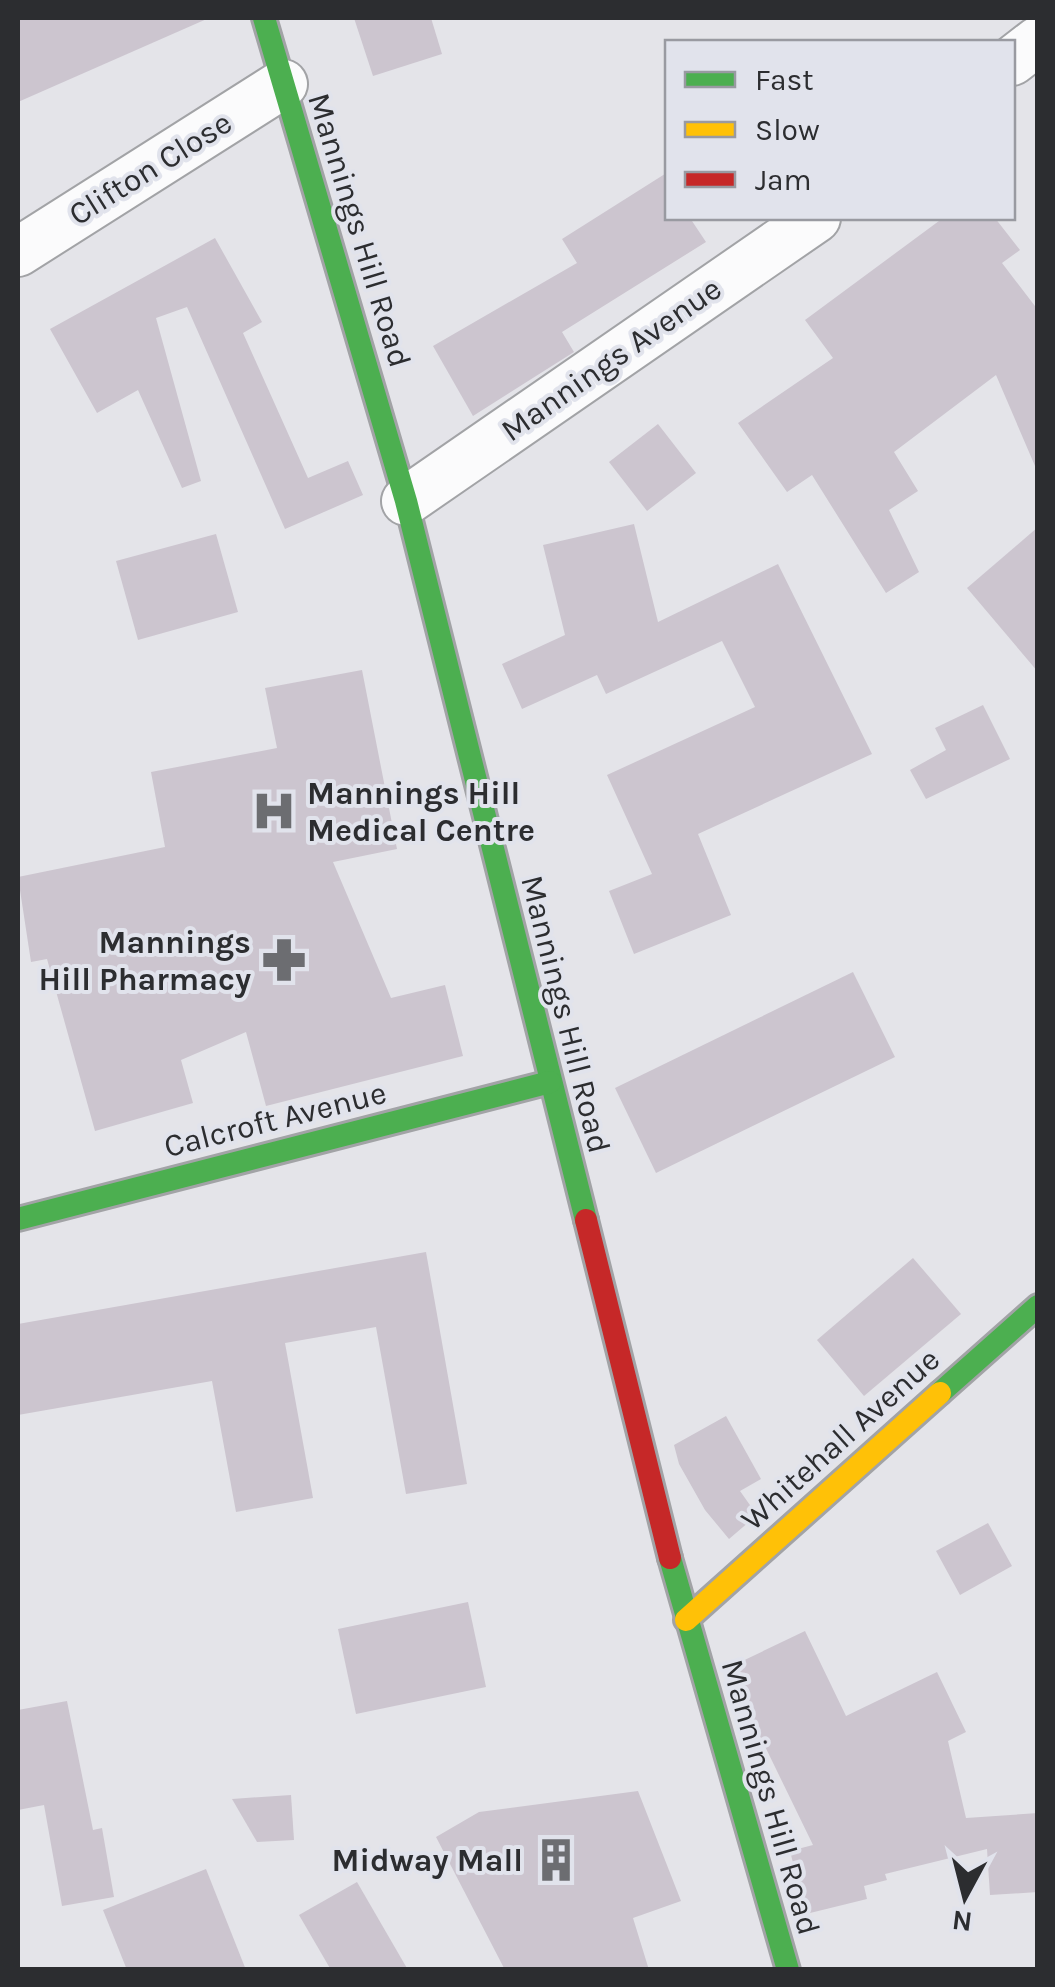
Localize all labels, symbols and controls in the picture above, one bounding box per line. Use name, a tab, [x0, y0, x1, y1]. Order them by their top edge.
legend	[665, 40, 1015, 220]
text: Fast	[755, 62, 814, 98]
street label: Mannings Hill Road	[300, 89, 419, 372]
street label: Clifton Close	[62, 104, 238, 233]
text: Slow	[755, 112, 820, 148]
text: Jam	[755, 162, 812, 198]
street label: Mannings Avenue	[494, 270, 728, 449]
place label: Mannings Hill Medical Centre	[307, 775, 535, 849]
hospital icon: Mannings Hill Medical Centre	[250, 787, 298, 835]
street label: Mannings Hill Road	[513, 871, 618, 1157]
place label: Mannings Hill Pharmacy	[38, 924, 251, 998]
pharmacy icon: Mannings Hill Pharmacy	[260, 936, 308, 984]
street label: Calcroft Avenue	[160, 1074, 390, 1165]
street label: Whitehall Avenue	[734, 1341, 947, 1538]
street label: Mannings Hill Road	[713, 1655, 828, 1939]
building icon: Midway Mall	[532, 1836, 580, 1884]
place label: Midway Mall	[331, 1842, 523, 1879]
north arrow	[915, 1847, 1015, 1947]
text: N	[950, 1904, 974, 1939]

